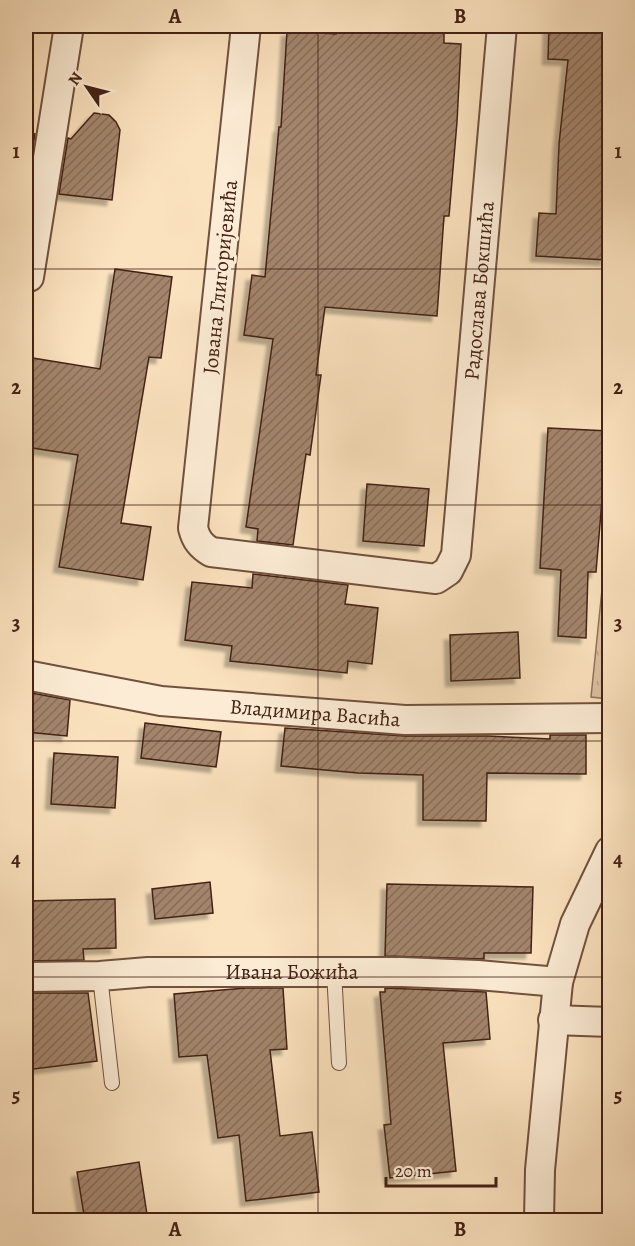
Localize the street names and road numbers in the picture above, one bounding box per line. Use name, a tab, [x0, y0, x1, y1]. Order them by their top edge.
street label: Јована Глигоријевића	[196, 178, 244, 376]
street label: Радослава Бокшића	[457, 200, 501, 381]
street label: Владимира Васића	[229, 692, 402, 734]
street label: Ивана Божића	[225, 958, 359, 986]

